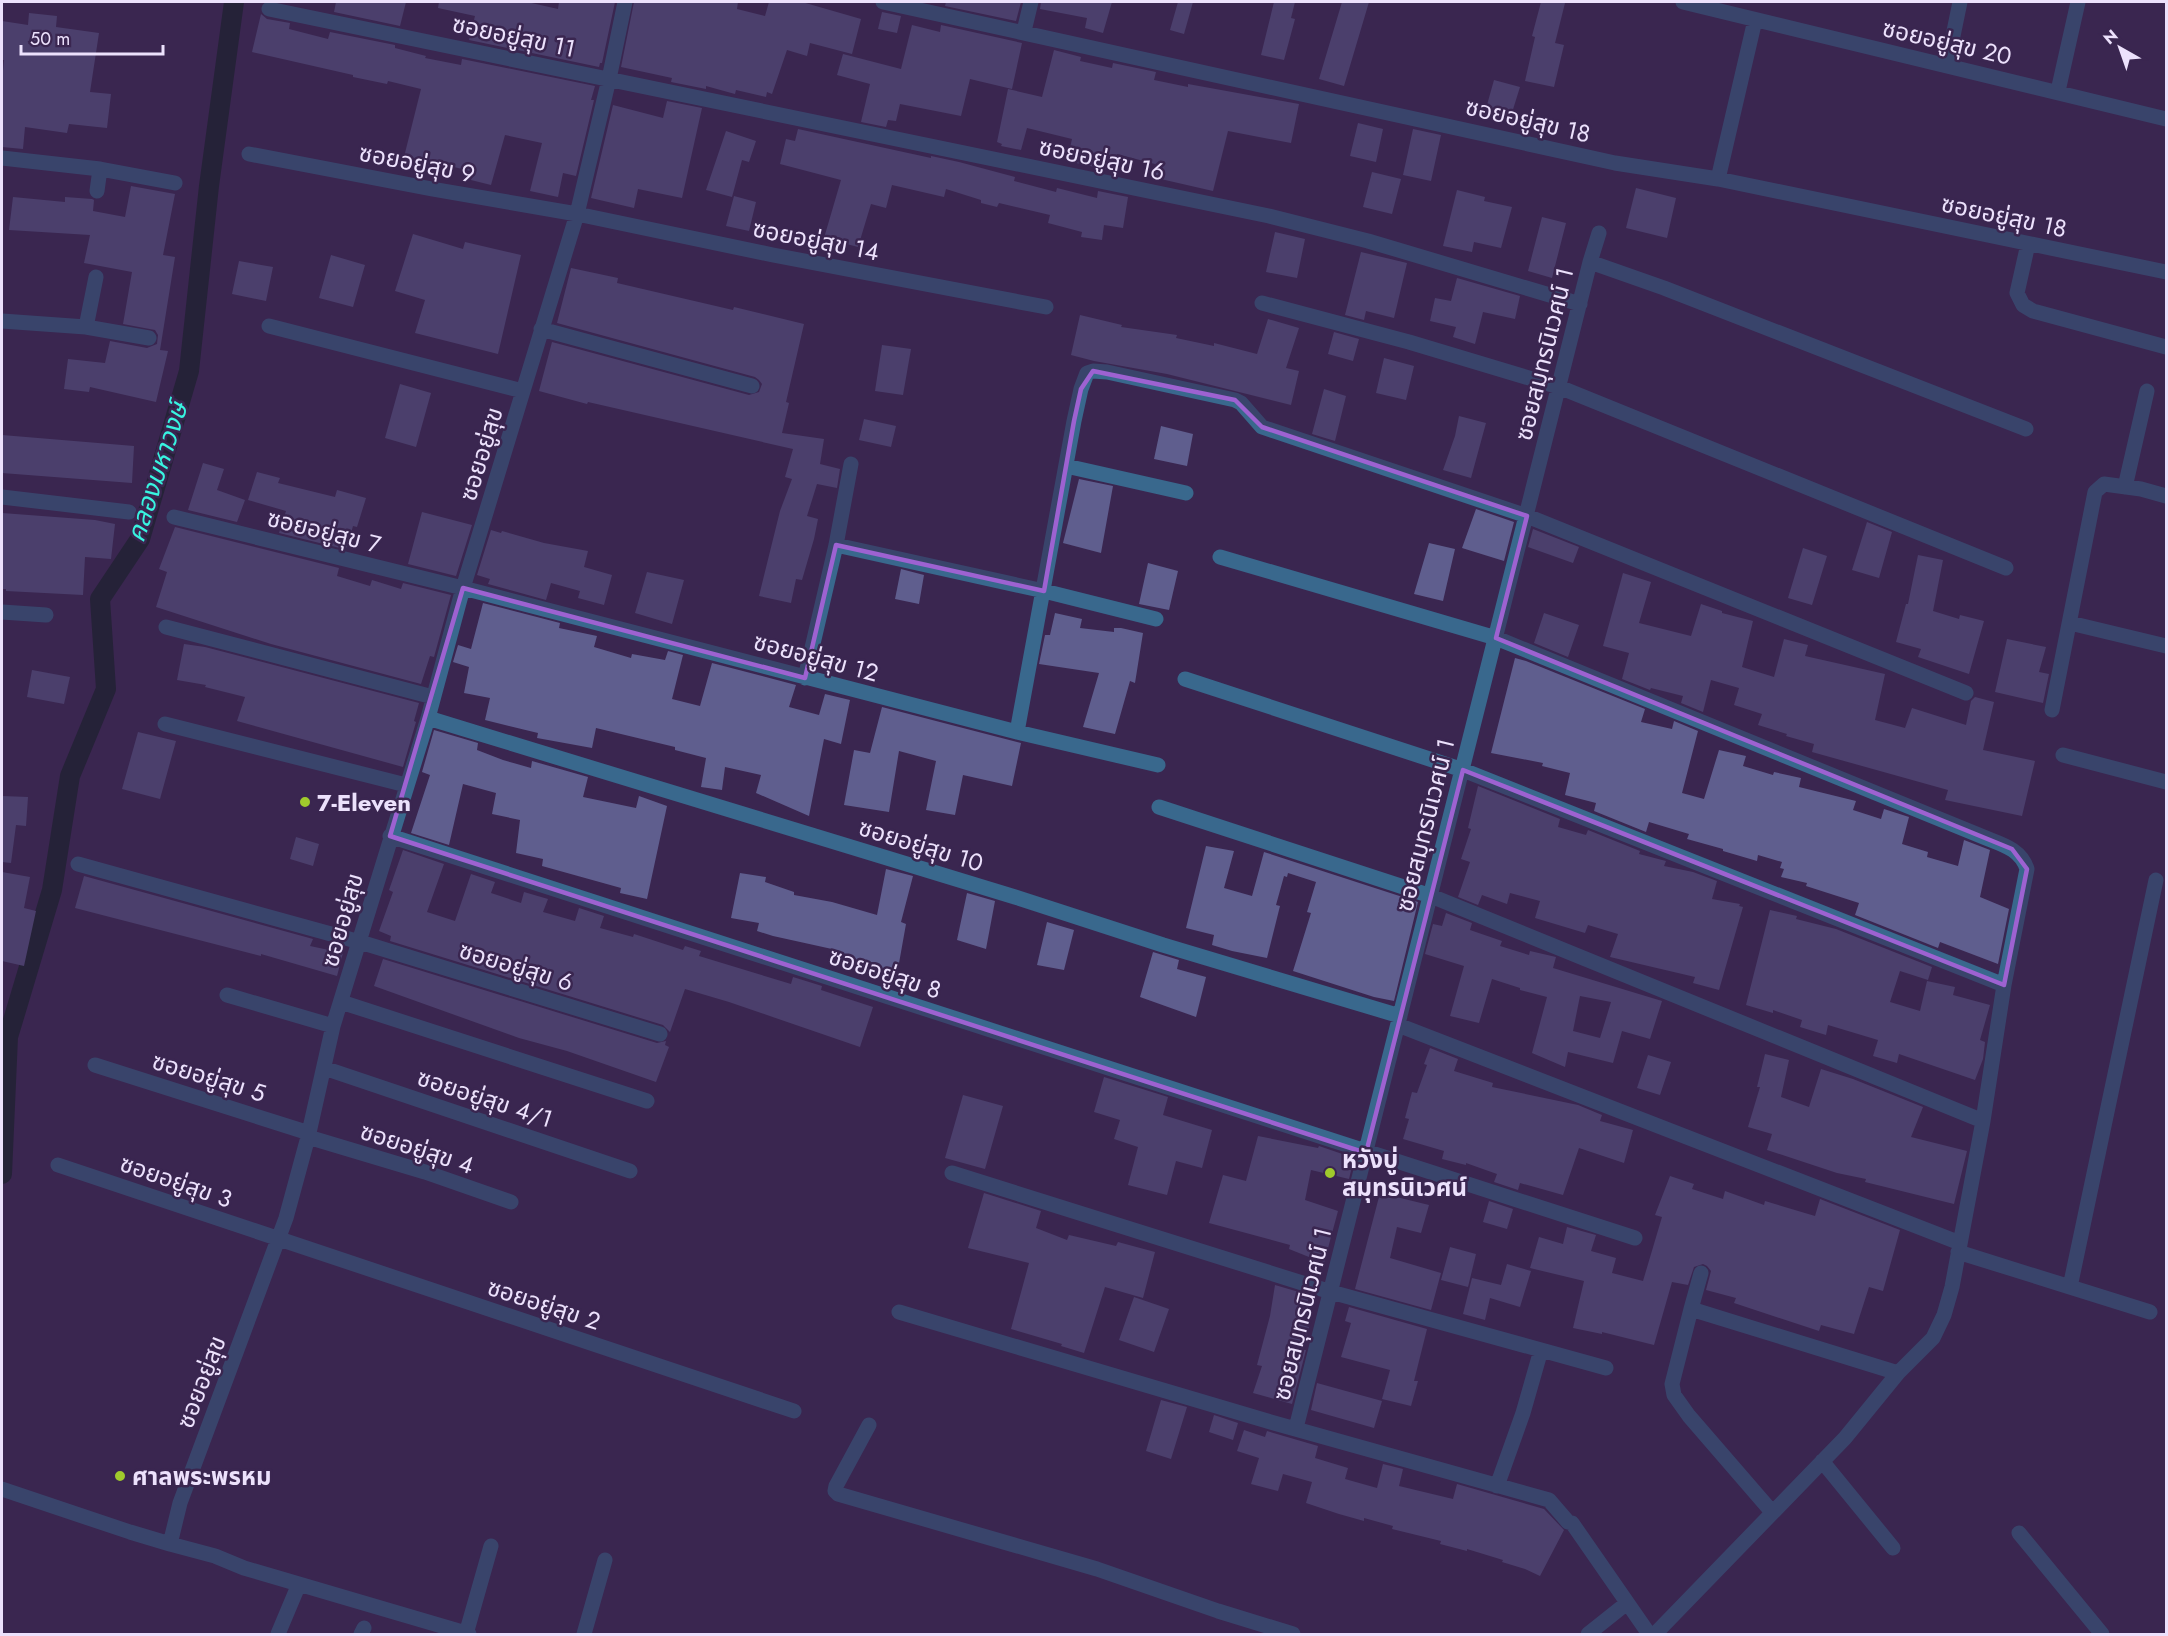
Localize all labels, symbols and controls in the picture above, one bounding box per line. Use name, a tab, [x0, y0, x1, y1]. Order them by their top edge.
street label: ซอยอยู่สุข 11	[449, 6, 579, 66]
street label: ซอยอยู่สุข 20	[1879, 10, 2015, 74]
scale bar	[21, 18, 164, 56]
north arrow	[2090, 18, 2150, 78]
text: N	[2098, 24, 2123, 50]
text: 50 m	[30, 26, 70, 52]
street label: ซอยอยู่สุข 18	[1462, 89, 1594, 151]
street label: ซอยอยู่สุข 16	[1036, 129, 1168, 189]
street label: ซอยอยู่สุข 9	[356, 135, 478, 191]
street label: ซอยอยู่สุข 18	[1938, 186, 2070, 246]
street label: ซอยอยู่สุข 14	[750, 211, 882, 269]
street label: ซอยสมุทรนิเวศน์ 1	[1506, 264, 1582, 444]
water label: คลองมหาวงษ์	[117, 393, 199, 547]
street label: ซอยอยู่สุข	[450, 403, 512, 505]
street label: ซอยอยู่สุข 7	[263, 500, 385, 562]
street label: ซอยอยู่สุข 12	[750, 624, 882, 690]
street label: ซอยสมุทรนิเวศน์ 1	[1387, 735, 1463, 915]
place label: 7-Eleven	[317, 785, 411, 820]
marker: 7-Eleven	[298, 795, 312, 809]
street label: ซอยอยู่สุข 10	[854, 809, 988, 881]
street label: ซอยอยู่สุข	[312, 869, 372, 971]
street label: ซอยอยู่สุข 6	[455, 932, 577, 1000]
street label: ซอยอยู่สุข 8	[824, 938, 946, 1008]
street label: ซอยอยู่สุข 5	[148, 1043, 270, 1111]
street label: ซอยอยู่สุข 4/1	[413, 1060, 557, 1136]
street label: ซอยอยู่สุข 4	[356, 1113, 478, 1183]
place label: หวังบู่ สมุทรนิเวศน์	[1342, 1142, 1467, 1205]
street label: ซอยอยู่สุข 3	[115, 1145, 237, 1217]
marker: หวังบู่ สมุทรนิเวศน์	[1323, 1166, 1337, 1180]
street label: ซอยสมุทรนิเวศน์ 1	[1264, 1224, 1340, 1404]
street label: ซอยอยู่สุข 2	[483, 1269, 605, 1339]
street label: ซอยอยู่สุข	[167, 1331, 235, 1433]
place label: ศาลพระพรหม	[132, 1459, 271, 1494]
marker: ศาลพระพรหม	[113, 1469, 127, 1483]

